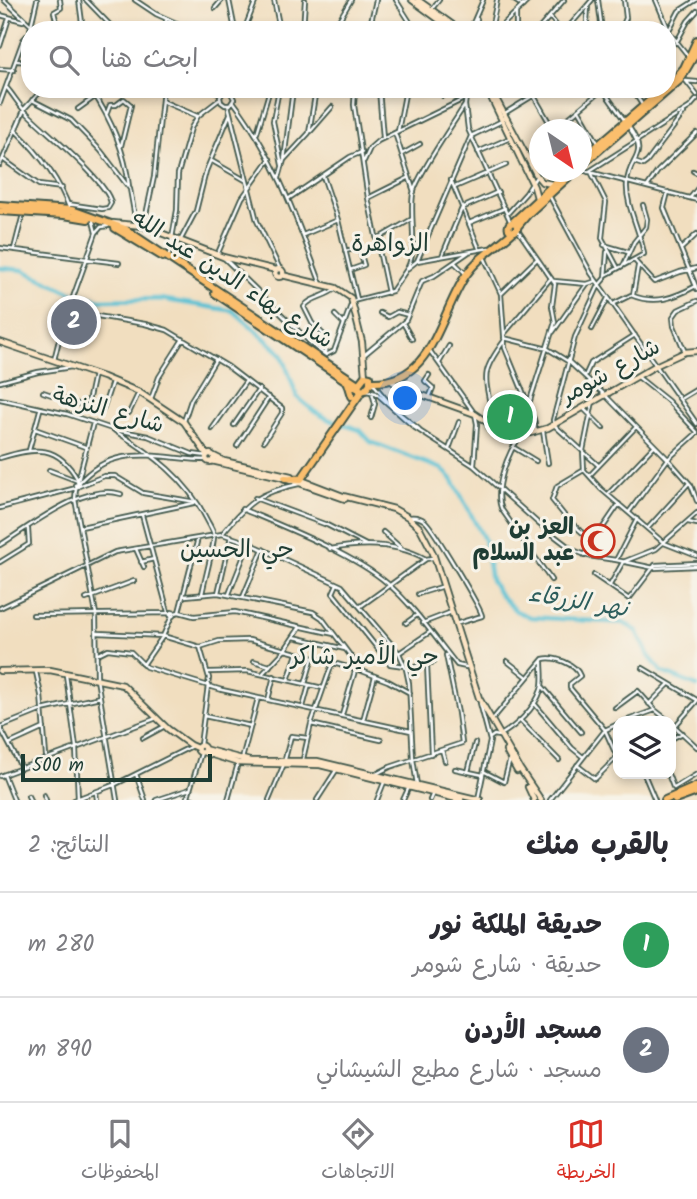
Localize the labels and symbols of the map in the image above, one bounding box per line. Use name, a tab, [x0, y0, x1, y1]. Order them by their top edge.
north arrow	[529, 119, 592, 182]
street label: شارع بهاء الدين عبد الله	[124, 201, 340, 359]
district label: الزواهرة	[351, 225, 429, 264]
pin: 2	[51, 296, 97, 348]
street label: شارع شومر	[553, 330, 667, 415]
street label: شارع النزهة	[48, 378, 168, 444]
your location	[388, 381, 422, 415]
pin: 1	[487, 391, 533, 443]
place label: العز بن عبد السلام	[472, 510, 574, 572]
mosque icon: العز بن عبد السلام	[579, 522, 617, 560]
district label: حي الحسين	[180, 531, 294, 570]
water label: نهر الزرقاء	[525, 575, 633, 630]
district label: حي الأمير شاكر	[289, 638, 439, 677]
scale bar	[21, 751, 212, 783]

